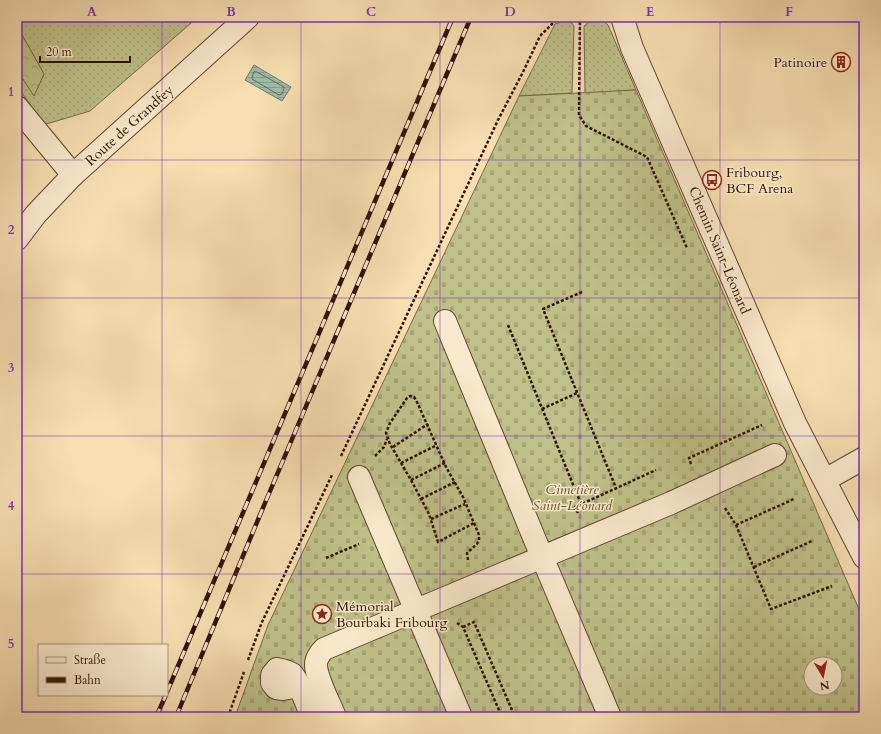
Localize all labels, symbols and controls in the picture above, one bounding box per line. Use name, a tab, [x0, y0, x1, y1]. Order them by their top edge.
text: A	[87, 3, 97, 21]
text: B	[226, 3, 236, 21]
text: C	[366, 3, 376, 21]
text: D	[504, 3, 516, 21]
text: E	[646, 3, 654, 21]
text: F	[785, 3, 793, 21]
scale bar	[40, 38, 130, 64]
text: 20 m	[46, 44, 73, 60]
building icon: Patinoire	[830, 51, 852, 73]
place label: Patinoire	[773, 53, 827, 72]
street label: Route de Grandfey	[81, 80, 178, 170]
text: 1	[8, 83, 14, 101]
place label: Fribourg, BCF Arena	[726, 163, 793, 198]
bus stop icon: Fribourg, BCF Arena	[701, 169, 723, 191]
street label: Chemin Saint-Léonard	[684, 184, 755, 317]
text: 2	[8, 221, 15, 239]
text: 3	[8, 359, 15, 377]
park label: Cimetière Saint-Léonard	[532, 480, 613, 515]
text: 4	[8, 497, 15, 515]
place label: Mémorial Bourbaki Fribourg	[336, 597, 448, 632]
place icon: Mémorial Bourbaki Fribourg	[311, 603, 333, 625]
text: 5	[8, 635, 14, 653]
legend	[38, 644, 168, 696]
text: Straße	[74, 652, 106, 668]
north arrow	[803, 656, 843, 696]
text: Bahn	[74, 672, 101, 688]
text: N	[818, 677, 831, 694]

